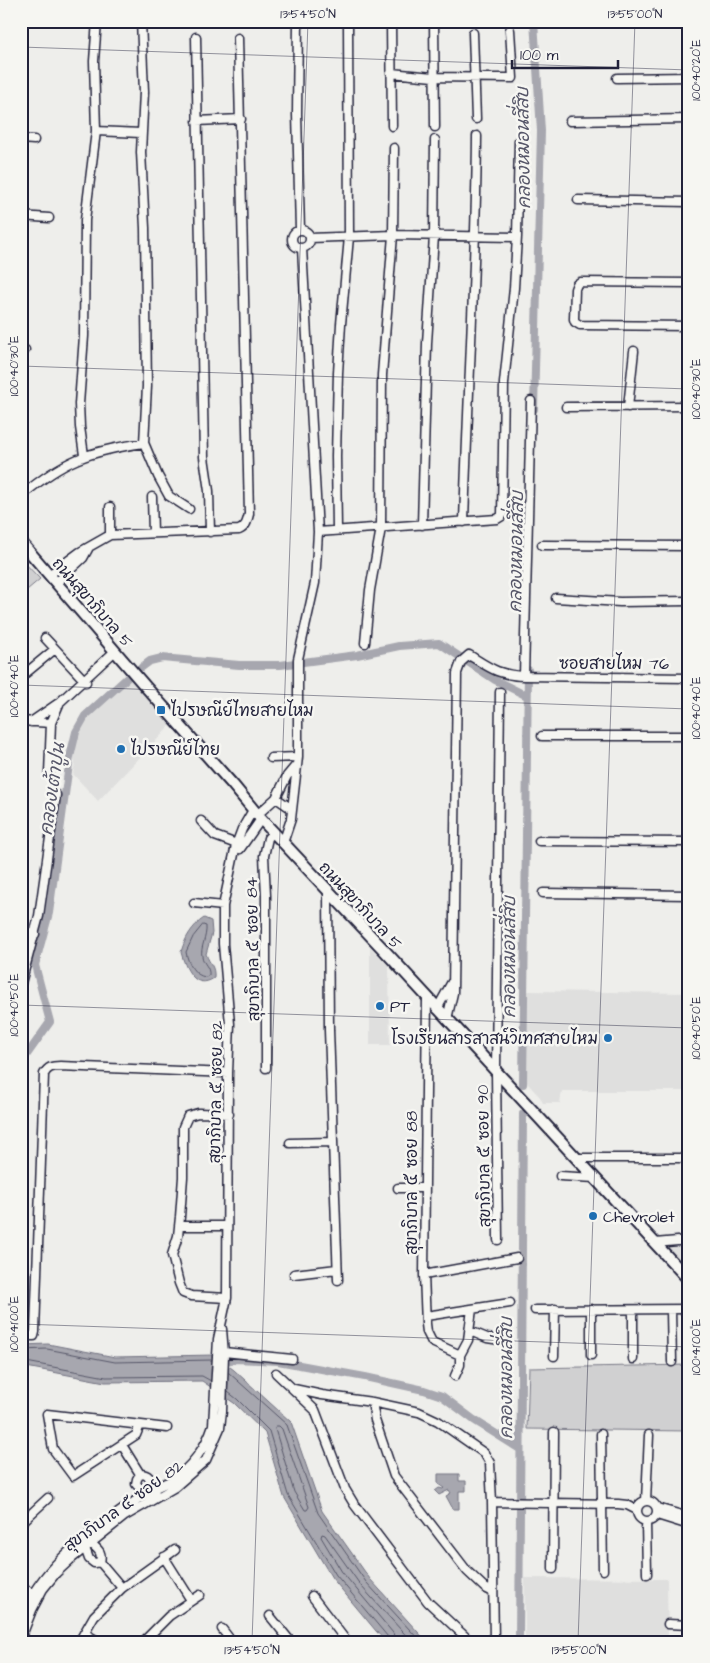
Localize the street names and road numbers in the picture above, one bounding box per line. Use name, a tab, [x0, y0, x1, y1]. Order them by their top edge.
street label: ถนนสุขาภิบาล 5	[46, 553, 138, 654]
street label: ซอยสายไหม 76	[559, 652, 669, 675]
street label: ถนนสุขาภิบาล 5	[313, 857, 407, 956]
street label: สุขาภิบาล ๕ ซอย 84	[241, 876, 266, 1021]
street label: สุขาภิบาล ๕ ซอย 82	[204, 1020, 229, 1164]
street label: สุขาภิบาล ๕ ซอย 90	[472, 1084, 497, 1227]
street label: สุขาภิบาล ๕ ซอย 88	[401, 1111, 424, 1255]
street label: สุขาภิบาล ๕ ซอย 82	[59, 1455, 188, 1558]

